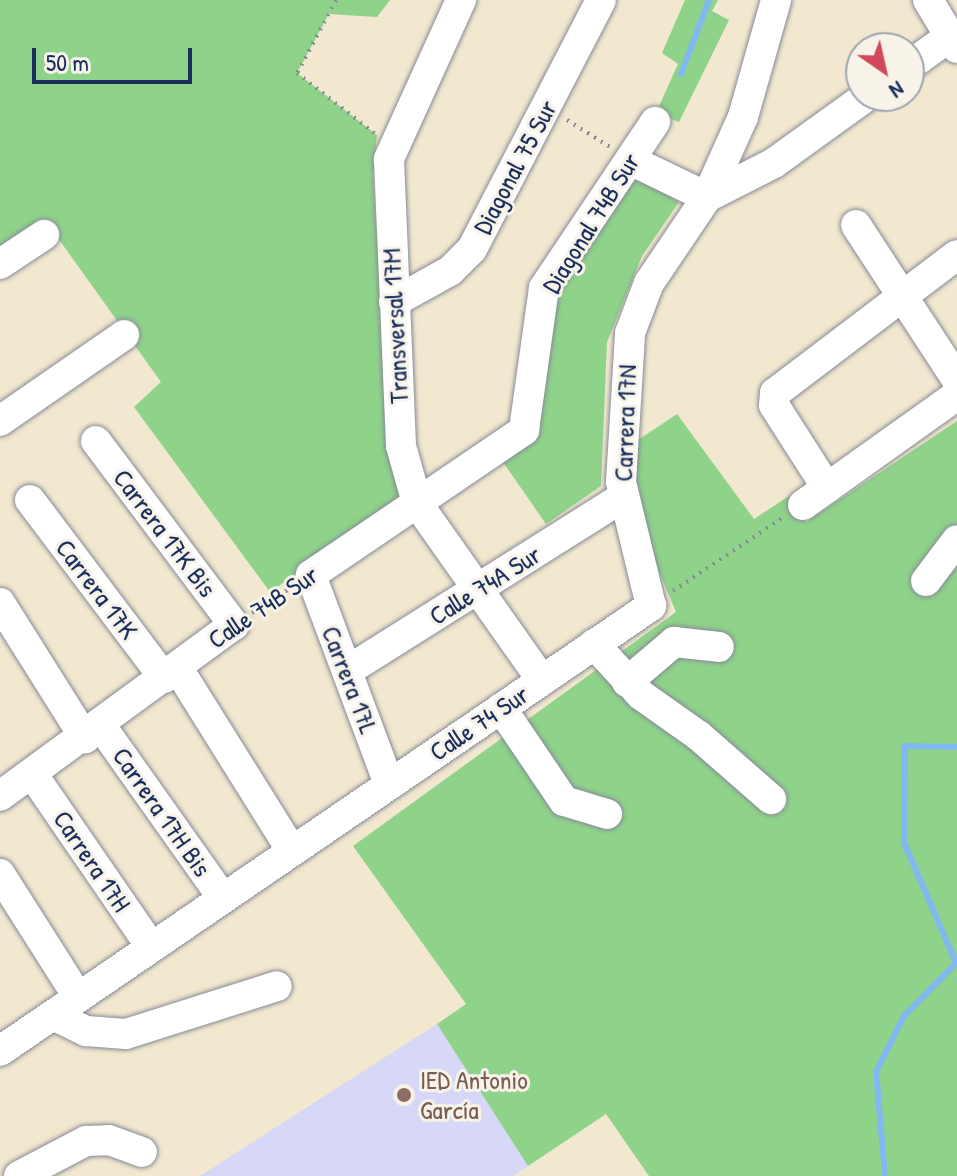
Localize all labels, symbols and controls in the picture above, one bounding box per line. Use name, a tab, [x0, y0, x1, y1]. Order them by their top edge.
scale bar	[36, 32, 196, 82]
north arrow	[845, 32, 925, 112]
text: 50 m	[46, 46, 89, 78]
text: N	[884, 75, 911, 106]
street label: Diagonal 75 Sur	[467, 95, 563, 239]
street label: Diagonal 74B Sur	[536, 147, 646, 299]
street label: Transversal 17M	[375, 247, 415, 405]
street label: Carrera 17N	[607, 364, 643, 482]
street label: Carrera 17K Bis	[107, 463, 223, 603]
street label: Carrera 17K	[49, 533, 145, 645]
street label: Calle 74A Sur	[423, 538, 547, 632]
street label: Calle 74B Sur	[202, 559, 324, 655]
street label: Carrera 17L	[315, 622, 385, 738]
street label: Calle 74 Sur	[423, 678, 535, 768]
street label: Carrera 17H Bis	[106, 741, 218, 883]
street label: Carrera 17H	[47, 804, 137, 918]
place label: IED Antonio García	[420, 1064, 528, 1126]
marker: IED Antonio García	[395, 1086, 413, 1104]

